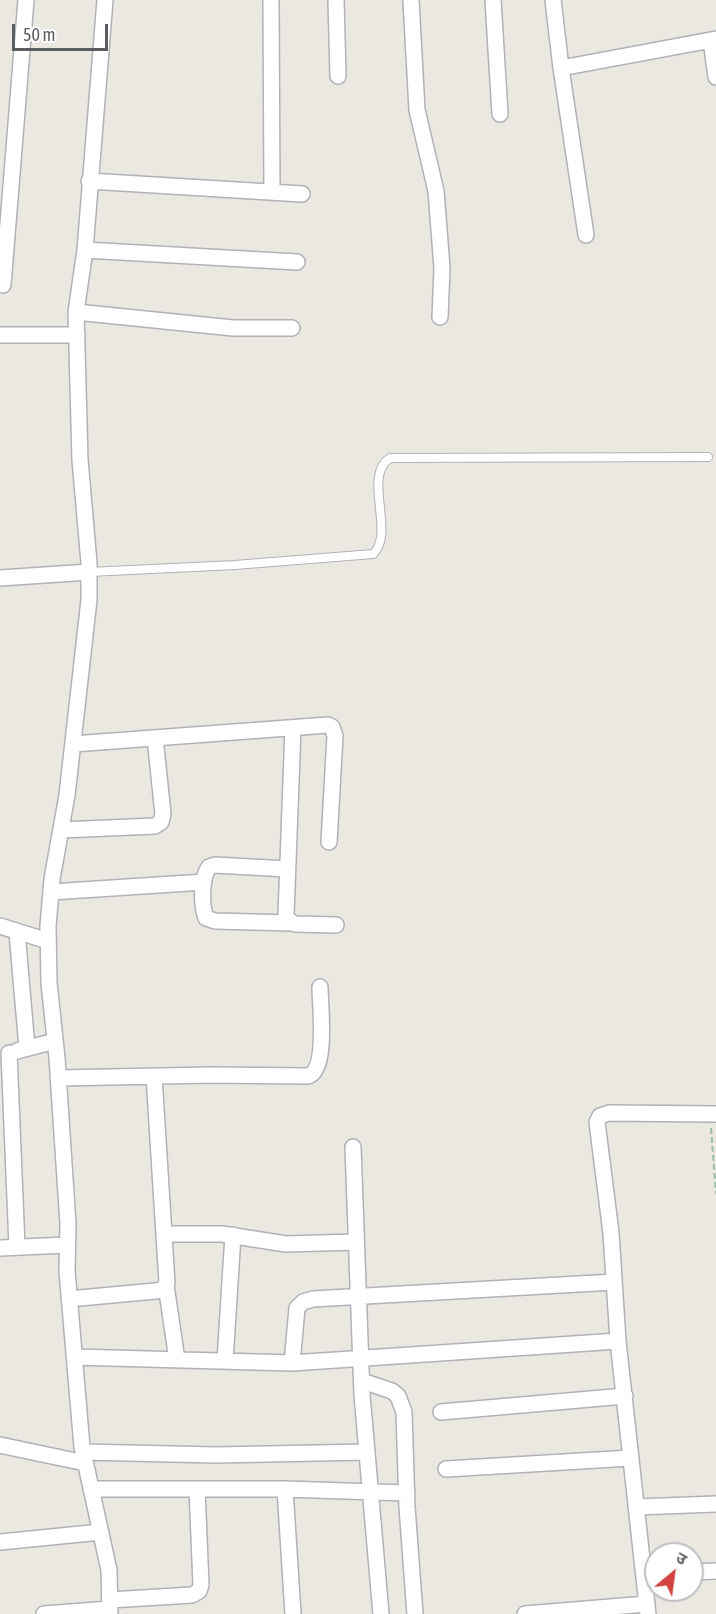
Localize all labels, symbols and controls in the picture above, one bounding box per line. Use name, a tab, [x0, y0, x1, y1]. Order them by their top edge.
scale bar	[15, 12, 111, 50]
text: 50 m	[23, 24, 55, 45]
north arrow	[644, 1542, 704, 1602]
text: उ	[673, 1548, 690, 1568]

